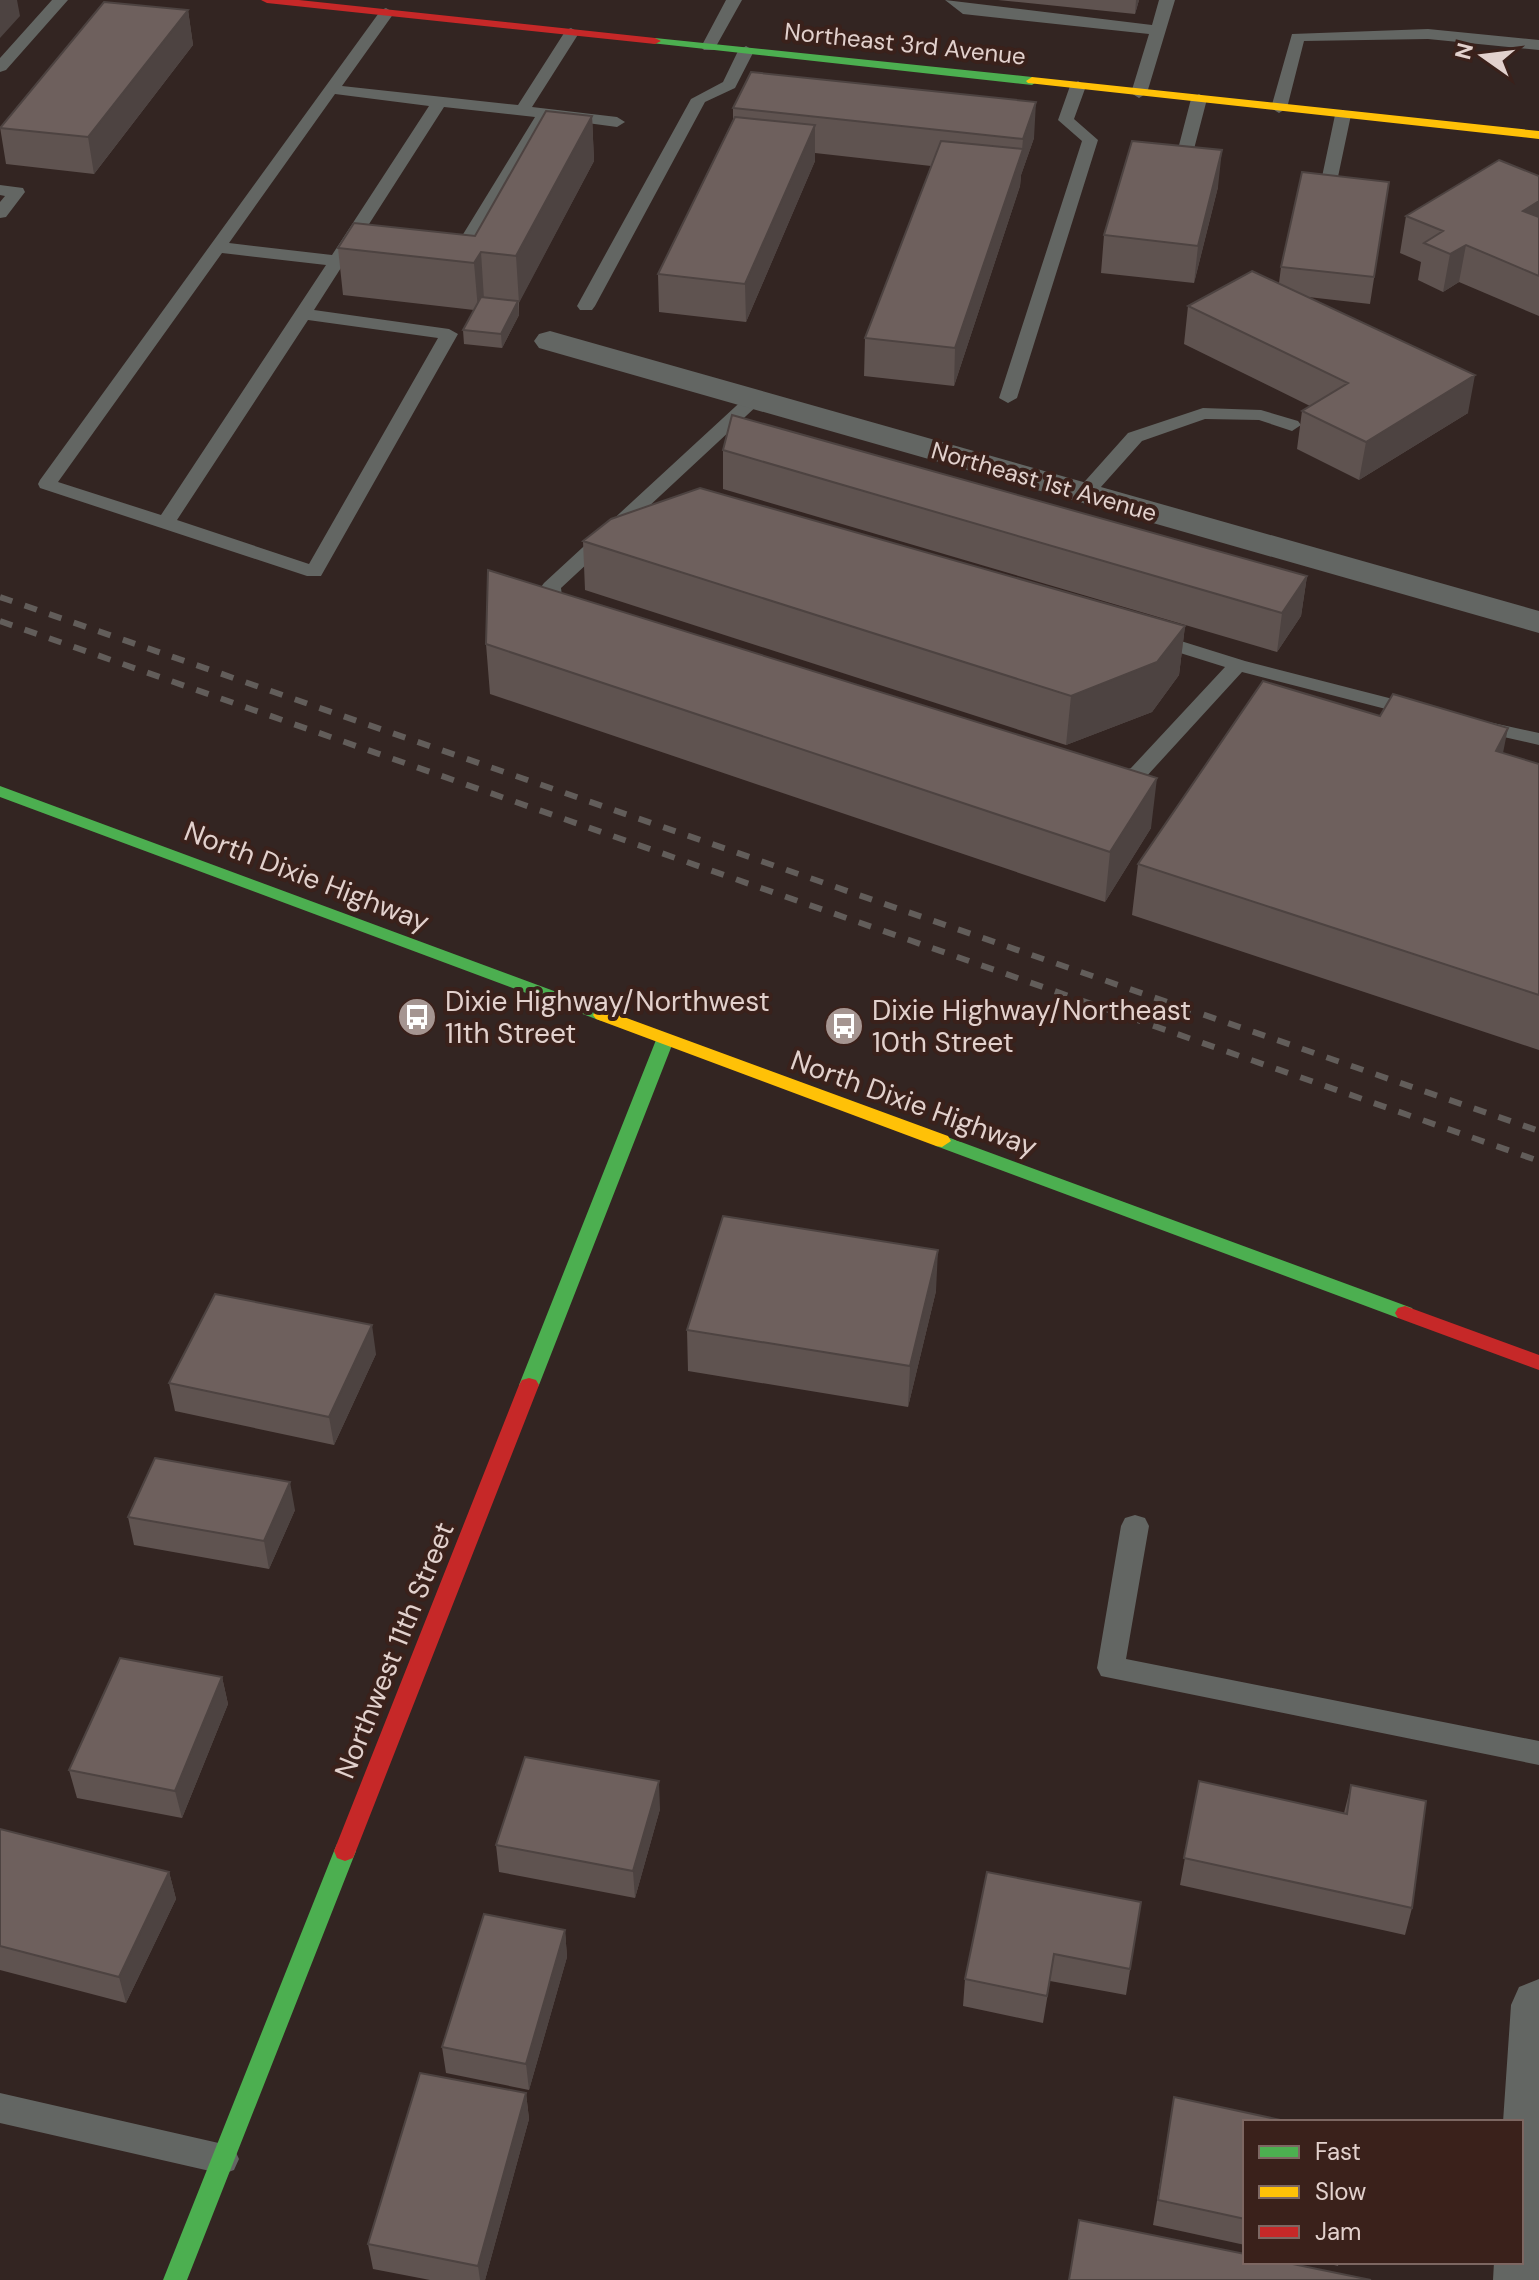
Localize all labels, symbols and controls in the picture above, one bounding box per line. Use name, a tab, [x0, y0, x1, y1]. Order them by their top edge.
street label: Northeast 3rd Avenue	[783, 15, 1027, 72]
north arrow	[1443, 16, 1523, 96]
text: N	[1448, 40, 1480, 63]
street label: Northeast 1st Avenue	[928, 434, 1161, 529]
street label: North Dixie Highway	[179, 813, 435, 940]
place label: Dixie Highway/Northwest 11th Street	[445, 983, 770, 1052]
place label: Dixie Highway/Northeast 10th Street	[872, 992, 1191, 1061]
bus stop icon: Dixie Highway/Northwest 11th Street	[396, 996, 438, 1038]
bus stop icon: Dixie Highway/Northeast 10th Street	[823, 1005, 865, 1047]
street label: North Dixie Highway	[786, 1042, 1042, 1165]
street label: Northwest 11th Street	[326, 1517, 463, 1784]
legend	[1243, 2120, 1523, 2264]
text: Fast	[1315, 2136, 1361, 2167]
text: Slow	[1315, 2176, 1366, 2207]
text: Jam	[1315, 2216, 1361, 2247]

